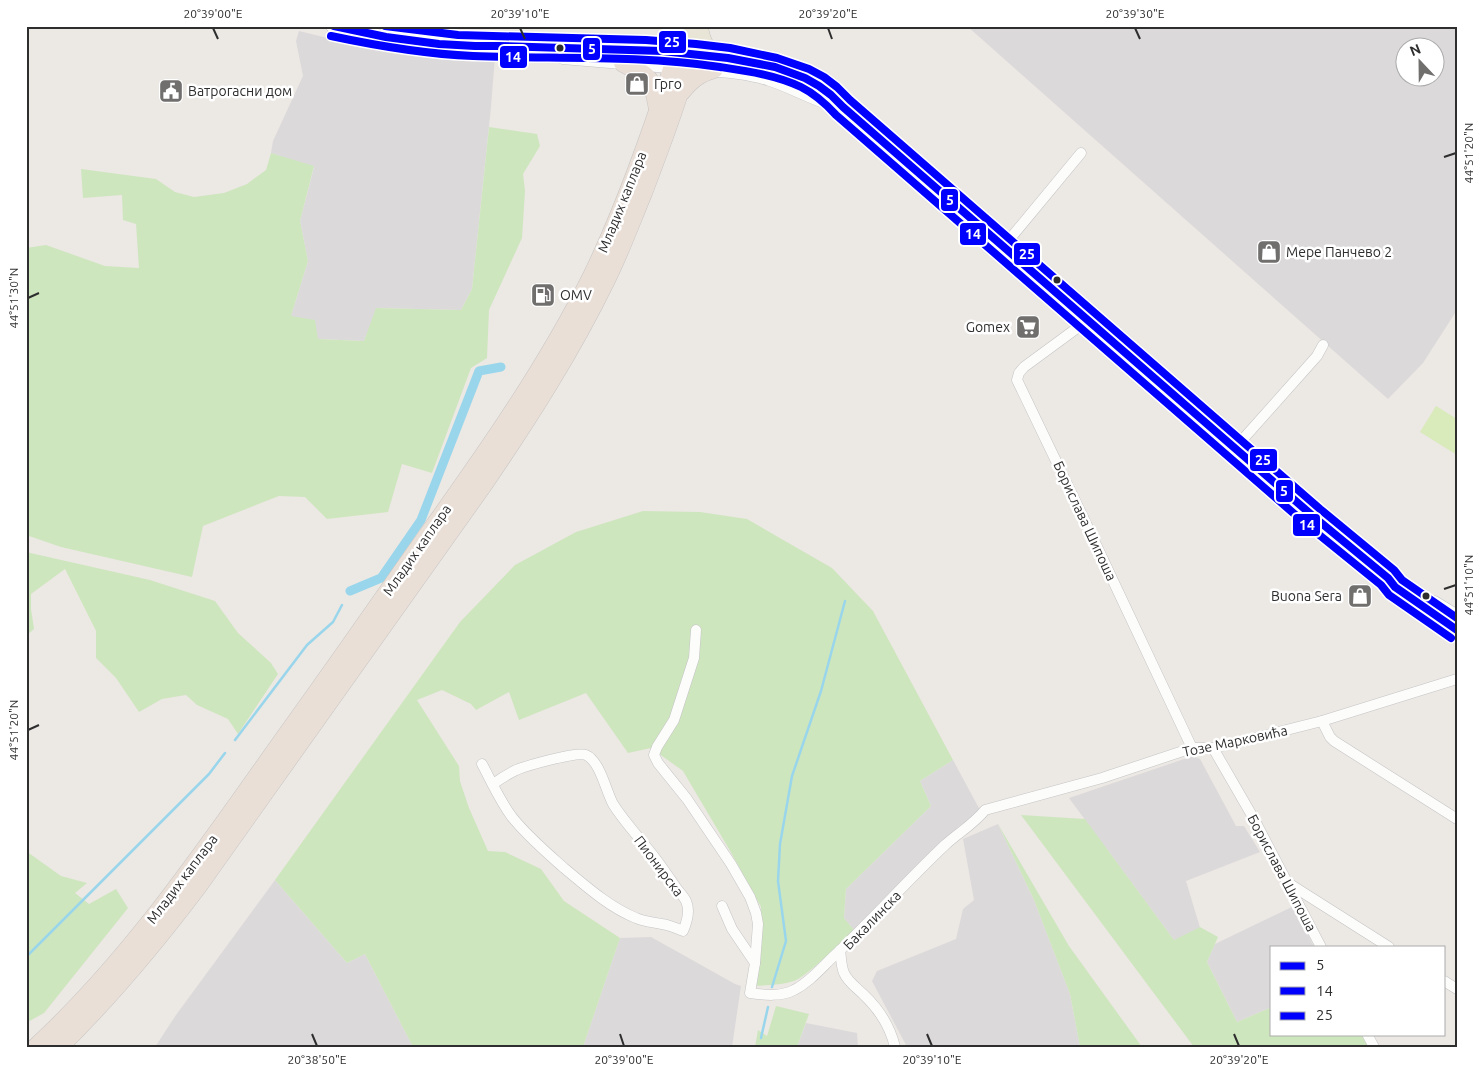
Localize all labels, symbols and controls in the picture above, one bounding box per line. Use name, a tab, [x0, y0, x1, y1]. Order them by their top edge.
text: 20°39'00"E	[184, 7, 243, 20]
text: 20°39'10"E	[491, 7, 550, 20]
text: 20°39'20"E	[799, 7, 858, 20]
text: 20°39'30"E	[1106, 7, 1165, 20]
line badge: 25	[658, 30, 687, 54]
text: 25	[664, 34, 680, 50]
line badge: 5	[582, 37, 601, 61]
north arrow	[1396, 38, 1446, 88]
text: 5	[588, 41, 596, 57]
text: N	[1407, 41, 1423, 59]
unlabelled marker	[555, 43, 565, 53]
line badge: 14	[499, 45, 528, 69]
text: 14	[505, 49, 521, 65]
shop icon: Грго	[624, 71, 650, 97]
place label: Грго	[654, 76, 682, 92]
public building icon: Ватрогасни дом	[158, 78, 184, 104]
place label: Ватрогасни дом	[188, 83, 292, 99]
text: 44°51'20"N	[1462, 123, 1475, 183]
street label: Младих каплара	[594, 149, 650, 255]
line badge: 5	[940, 188, 959, 212]
text: 5	[946, 192, 954, 208]
line badge: 14	[959, 222, 987, 246]
text: 14	[965, 226, 981, 242]
shop icon: Мере Панчево 2	[1256, 239, 1282, 265]
line badge: 25	[1013, 242, 1041, 266]
place label: Мере Панчево 2	[1286, 244, 1392, 260]
text: 25	[1019, 246, 1035, 262]
text: 44°51'30"N	[7, 268, 20, 328]
unlabelled marker	[1052, 275, 1062, 285]
fuel station icon: OMV	[530, 282, 556, 308]
place label: OMV	[560, 287, 592, 303]
supermarket icon: Gomex	[1015, 314, 1041, 340]
place label: Gomex	[966, 319, 1010, 335]
line badge: 25	[1249, 448, 1278, 472]
text: 25	[1255, 452, 1271, 468]
street label: Борислава Шипоша	[1050, 459, 1120, 583]
line badge: 5	[1275, 479, 1294, 503]
text: 5	[1280, 483, 1288, 499]
street label: Младих каплара	[380, 501, 454, 599]
line badge: 14	[1292, 513, 1321, 537]
text: 14	[1299, 517, 1315, 533]
text: 44°51'10"N	[1462, 555, 1475, 615]
shop icon: Buona Sera	[1347, 583, 1373, 609]
place label: Buona Sera	[1271, 588, 1342, 604]
unlabelled marker	[1421, 591, 1431, 601]
text: 44°51'20"N	[7, 700, 20, 760]
street label: Тозе Марковића	[1181, 722, 1289, 760]
street label: Борислава Шипоша	[1244, 812, 1320, 934]
street label: Младих каплара	[143, 831, 221, 927]
street label: Пионирска	[631, 833, 687, 899]
street label: Бакалинска	[840, 887, 904, 953]
legend	[1270, 946, 1446, 1036]
text: 5	[1316, 956, 1324, 973]
text: 14	[1316, 982, 1333, 999]
text: 25	[1316, 1006, 1333, 1023]
text: 20°38'50"E	[288, 1053, 347, 1066]
text: 20°39'00"E	[595, 1053, 654, 1066]
text: 20°39'10"E	[903, 1053, 962, 1066]
text: 20°39'20"E	[1210, 1053, 1269, 1066]

